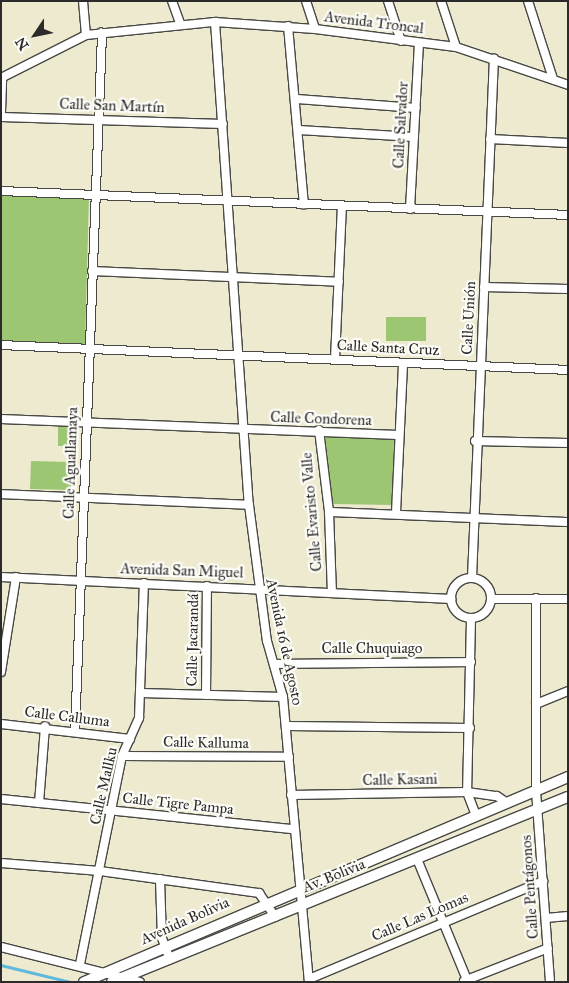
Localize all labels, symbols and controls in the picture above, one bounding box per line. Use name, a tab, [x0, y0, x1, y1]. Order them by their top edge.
street label: Avenida Troncal	[323, 8, 425, 38]
north arrow	[10, 10, 60, 60]
text: N	[12, 34, 33, 53]
street label: Calle Salvador	[390, 81, 412, 169]
street label: Calle San Martín	[59, 95, 165, 117]
street label: Calle Unión	[458, 281, 480, 355]
street label: Calle Santa Cruz	[336, 336, 440, 360]
street label: Calle Aguallamaya	[60, 407, 82, 519]
street label: Calle Condorena	[270, 408, 372, 430]
street label: Calle Evaristo Valle	[298, 452, 326, 572]
street label: Avenida San Miguel	[120, 560, 244, 582]
street label: Avenida 16 de Agosto	[262, 577, 306, 707]
street label: Calle Jacarandá	[183, 593, 203, 687]
street label: Calle Chuquiago	[322, 640, 422, 658]
street label: Calle Calluma	[23, 703, 111, 731]
street label: Calle Kalluma	[163, 733, 249, 753]
street label: Calle Mallku	[86, 746, 122, 826]
street label: Calle Kasani	[362, 770, 438, 790]
street label: Calle Tigre Pampa	[122, 789, 234, 819]
street label: Calle Pentágonos	[517, 834, 543, 940]
street label: Av. Bolivia	[300, 855, 368, 897]
street label: Calle Las Lomas	[369, 889, 471, 945]
street label: Avenida Bolivia	[138, 893, 232, 949]

